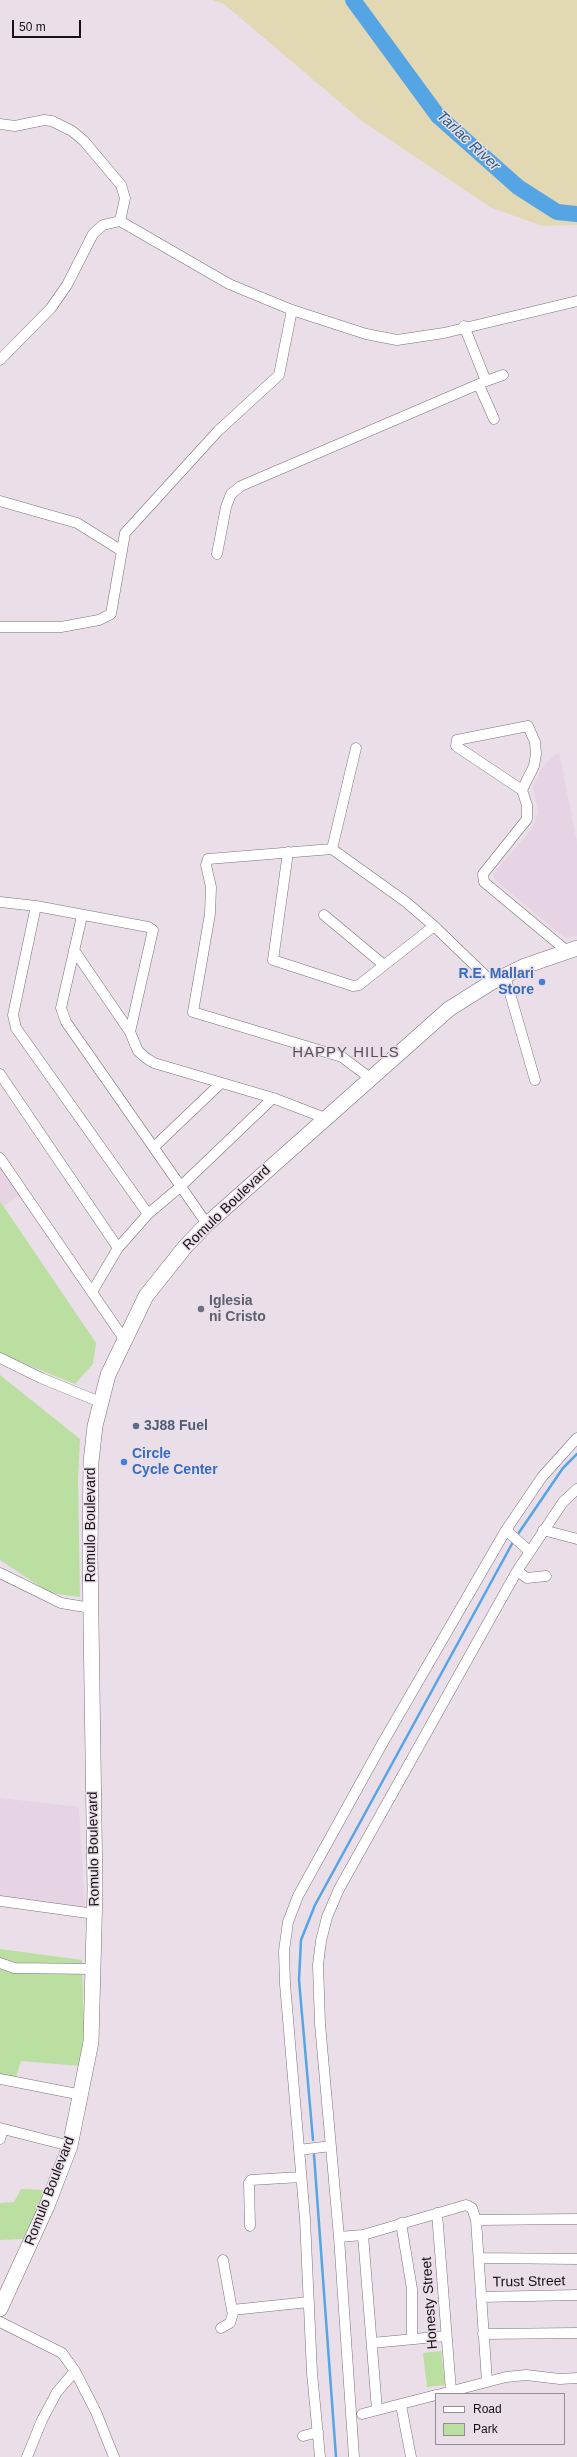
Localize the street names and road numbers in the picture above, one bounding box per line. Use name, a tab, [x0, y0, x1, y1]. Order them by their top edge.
street label: Romulo Boulevard	[180, 1162, 274, 1254]
street label: Romulo Boulevard	[83, 1467, 99, 1583]
street label: Romulo Boulevard	[85, 1791, 103, 1907]
street label: Romulo Boulevard	[22, 2134, 78, 2248]
street label: Honesty Street	[418, 2256, 442, 2350]
street label: Trust Street	[493, 2273, 565, 2291]

